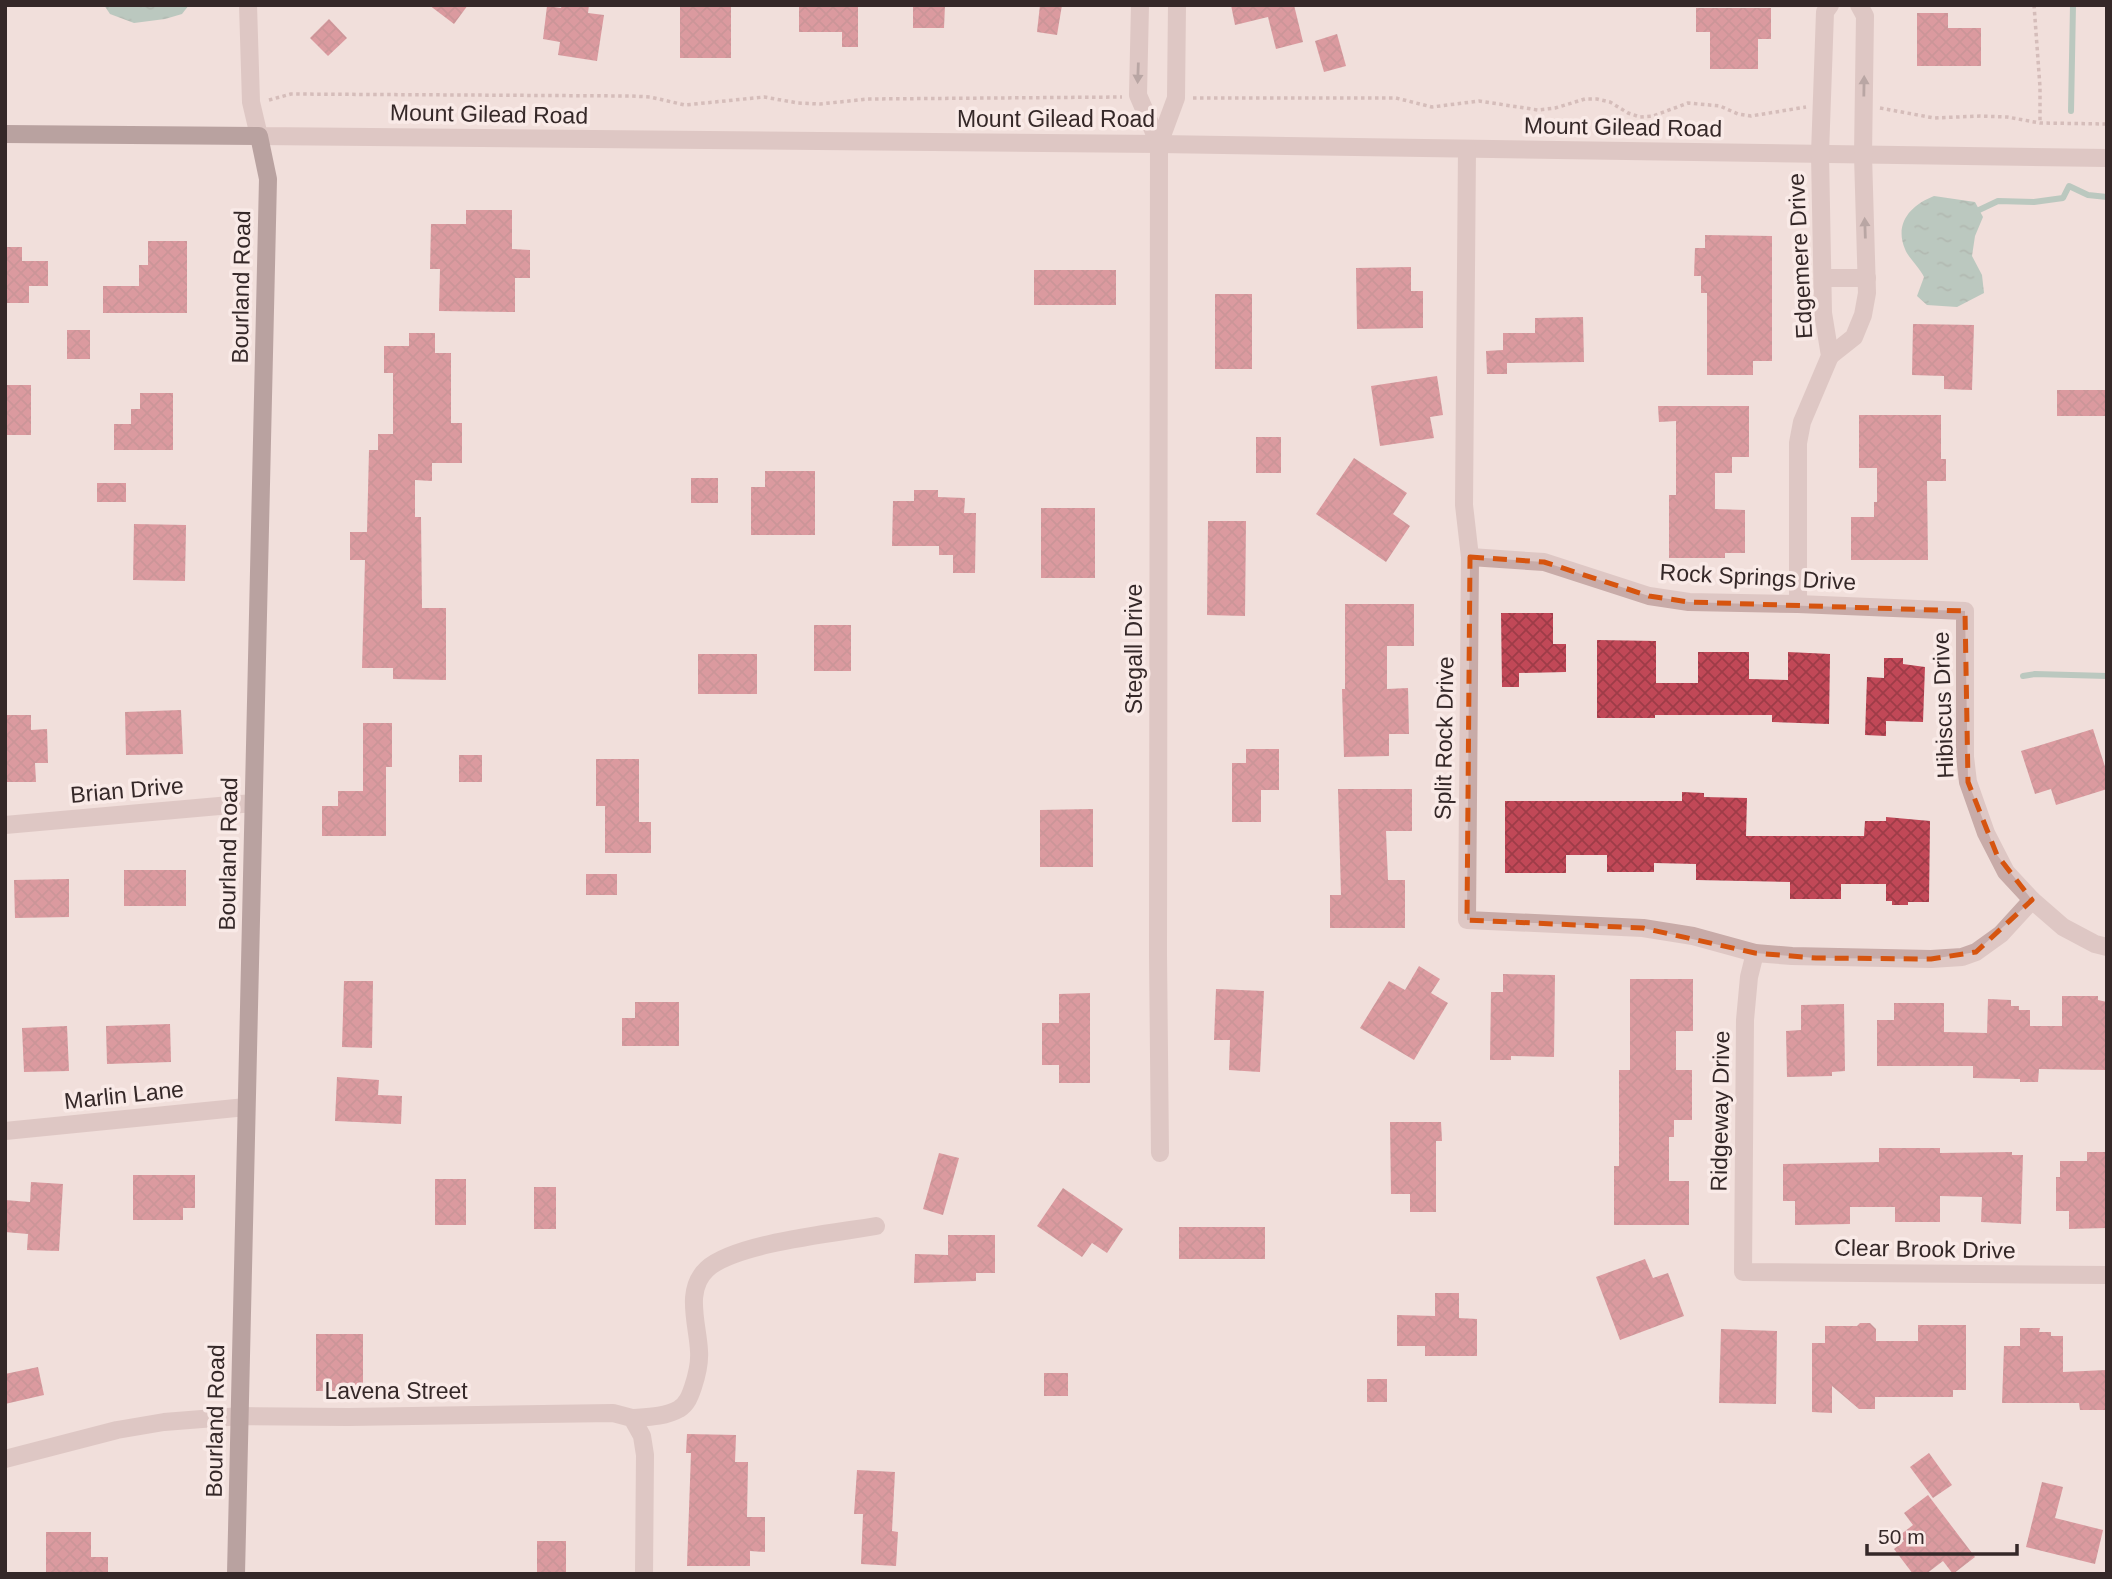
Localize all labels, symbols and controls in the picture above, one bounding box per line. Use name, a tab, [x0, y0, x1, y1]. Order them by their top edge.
one-way arrow	[1133, 63, 1144, 85]
one-way arrow	[1858, 75, 1870, 97]
street label: Mount Gilead Road	[390, 99, 588, 129]
street label: Mount Gilead Road	[957, 106, 1155, 132]
street label: Mount Gilead Road	[1524, 112, 1722, 142]
street label: Edgemere Drive	[1783, 172, 1817, 340]
street label: Bourland Road	[227, 210, 255, 364]
one-way arrow	[1860, 217, 1871, 239]
street label: Rock Springs Drive	[1659, 559, 1857, 595]
street label: Stegall Drive	[1121, 584, 1147, 714]
street label: Hibiscus Drive	[1927, 631, 1959, 779]
street label: Split Rock Drive	[1430, 656, 1458, 820]
street label: Brian Drive	[69, 772, 185, 808]
street label: Bourland Road	[214, 777, 242, 931]
street label: Ridgeway Drive	[1706, 1030, 1734, 1192]
street label: Marlin Lane	[63, 1076, 185, 1114]
street label: Clear Brook Drive	[1834, 1234, 2016, 1264]
street label: Bourland Road	[201, 1344, 229, 1498]
street label: Lavena Street	[324, 1378, 468, 1404]
scale bar	[1867, 1512, 2018, 1556]
text: 50 m	[1878, 1525, 1925, 1548]

